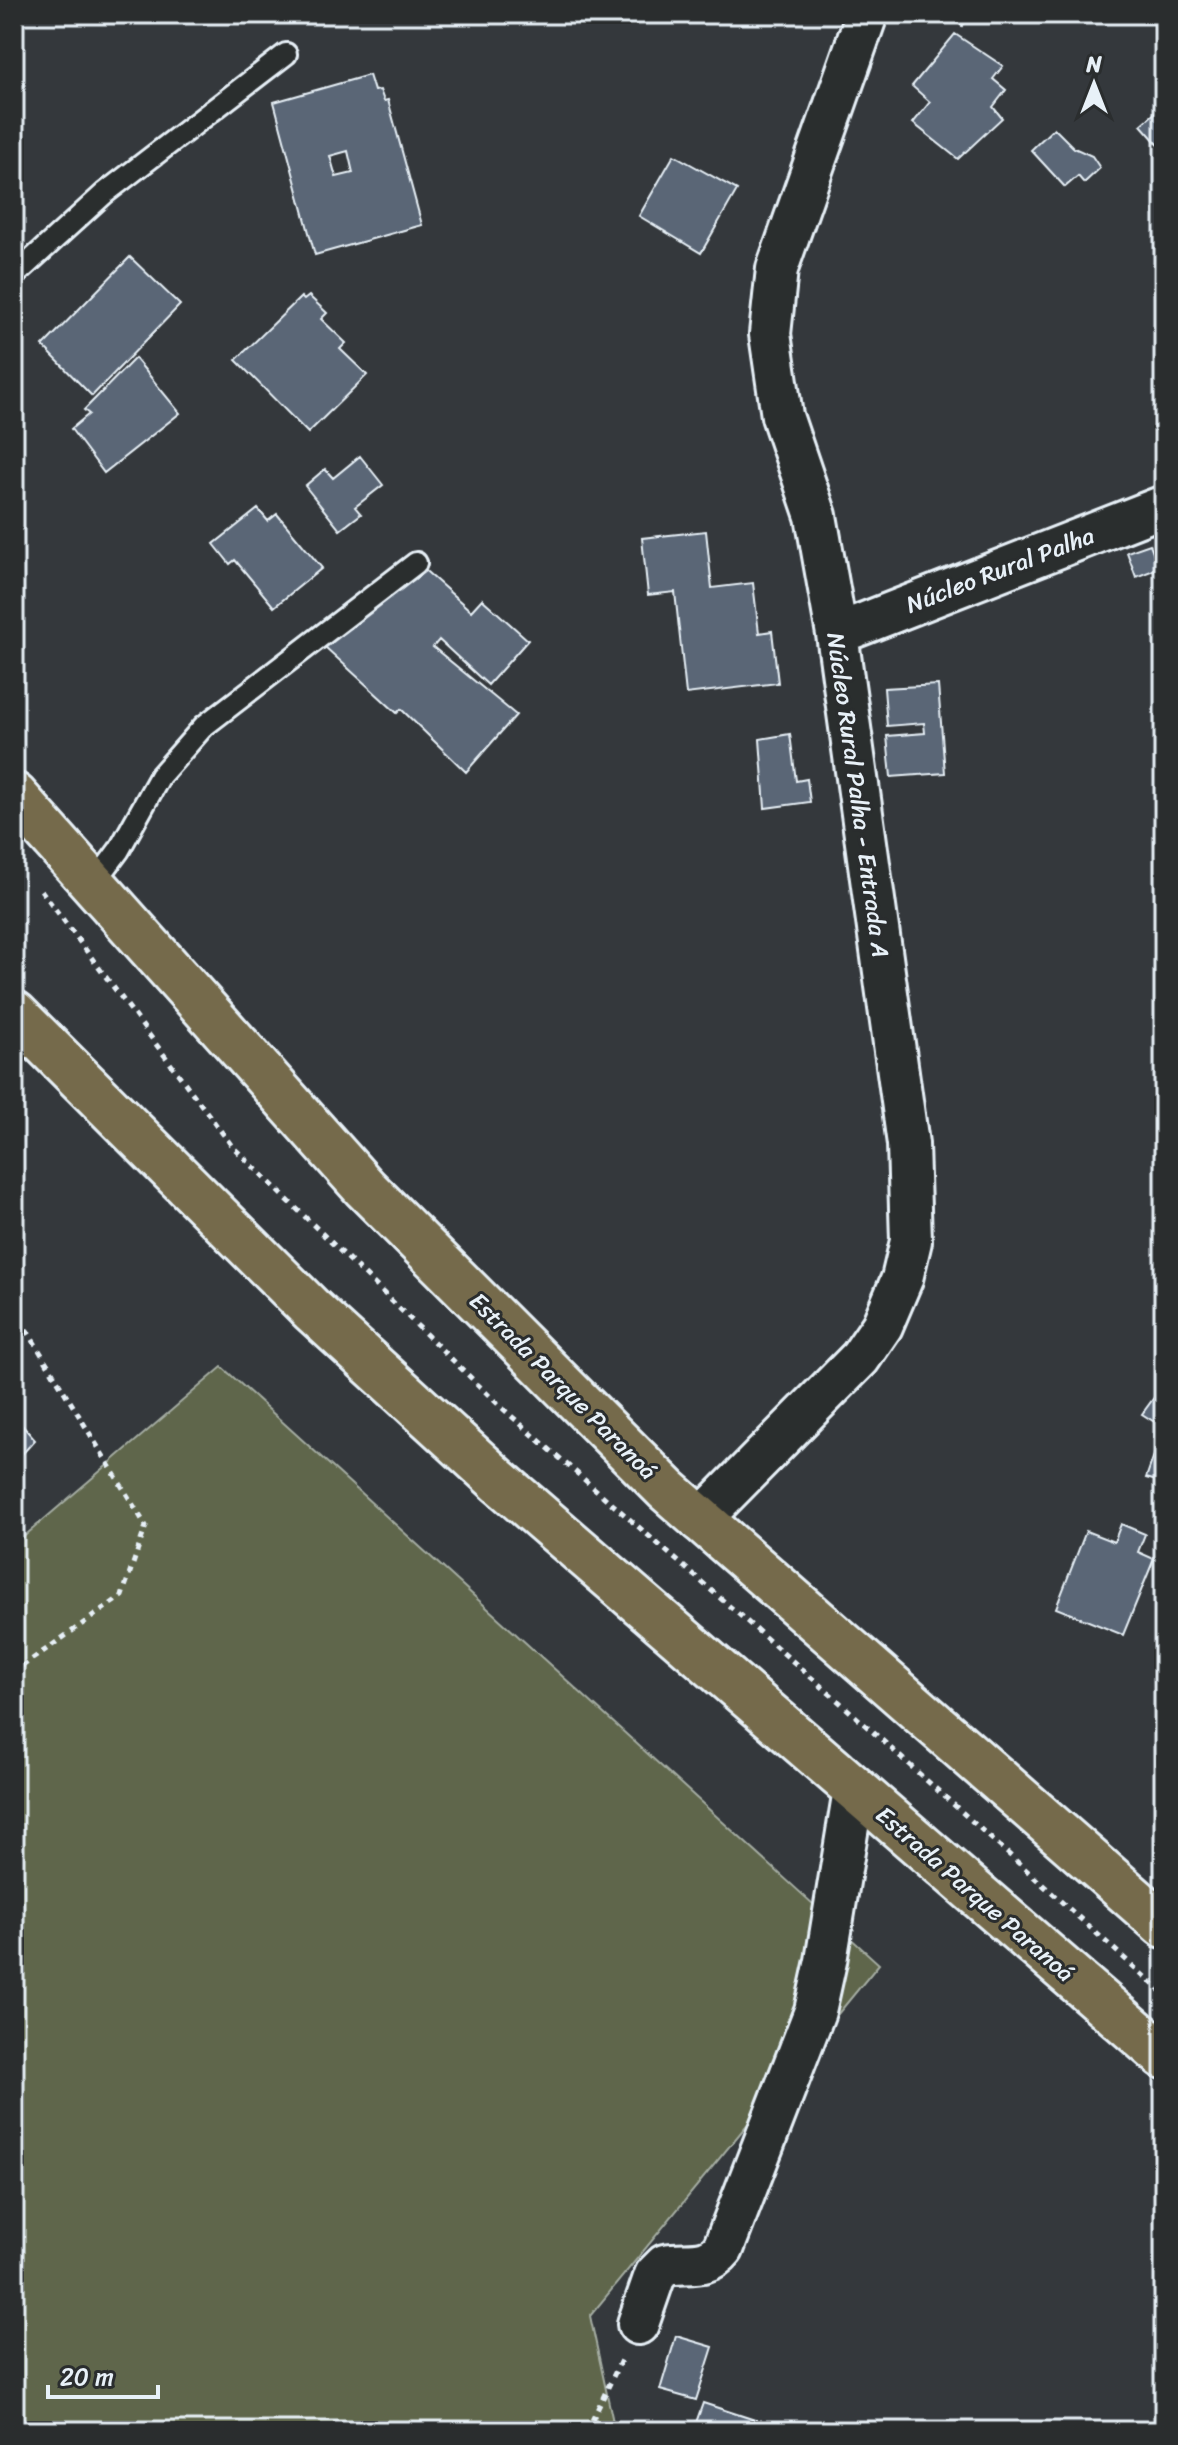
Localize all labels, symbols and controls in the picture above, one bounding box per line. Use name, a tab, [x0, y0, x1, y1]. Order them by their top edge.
north arrow	[1054, 44, 1134, 124]
text: N	[1085, 45, 1102, 84]
street label: Núcleo Rural Palha	[900, 515, 1100, 625]
street label: Núcleo Rural Palha - Entrada A	[814, 630, 902, 960]
street label: Estrada Parque Paranoá	[459, 1282, 667, 1490]
street label: Estrada Parque Paranoá	[866, 1795, 1084, 1993]
scale bar	[48, 2349, 158, 2399]
text: 20 m	[60, 2356, 114, 2398]

